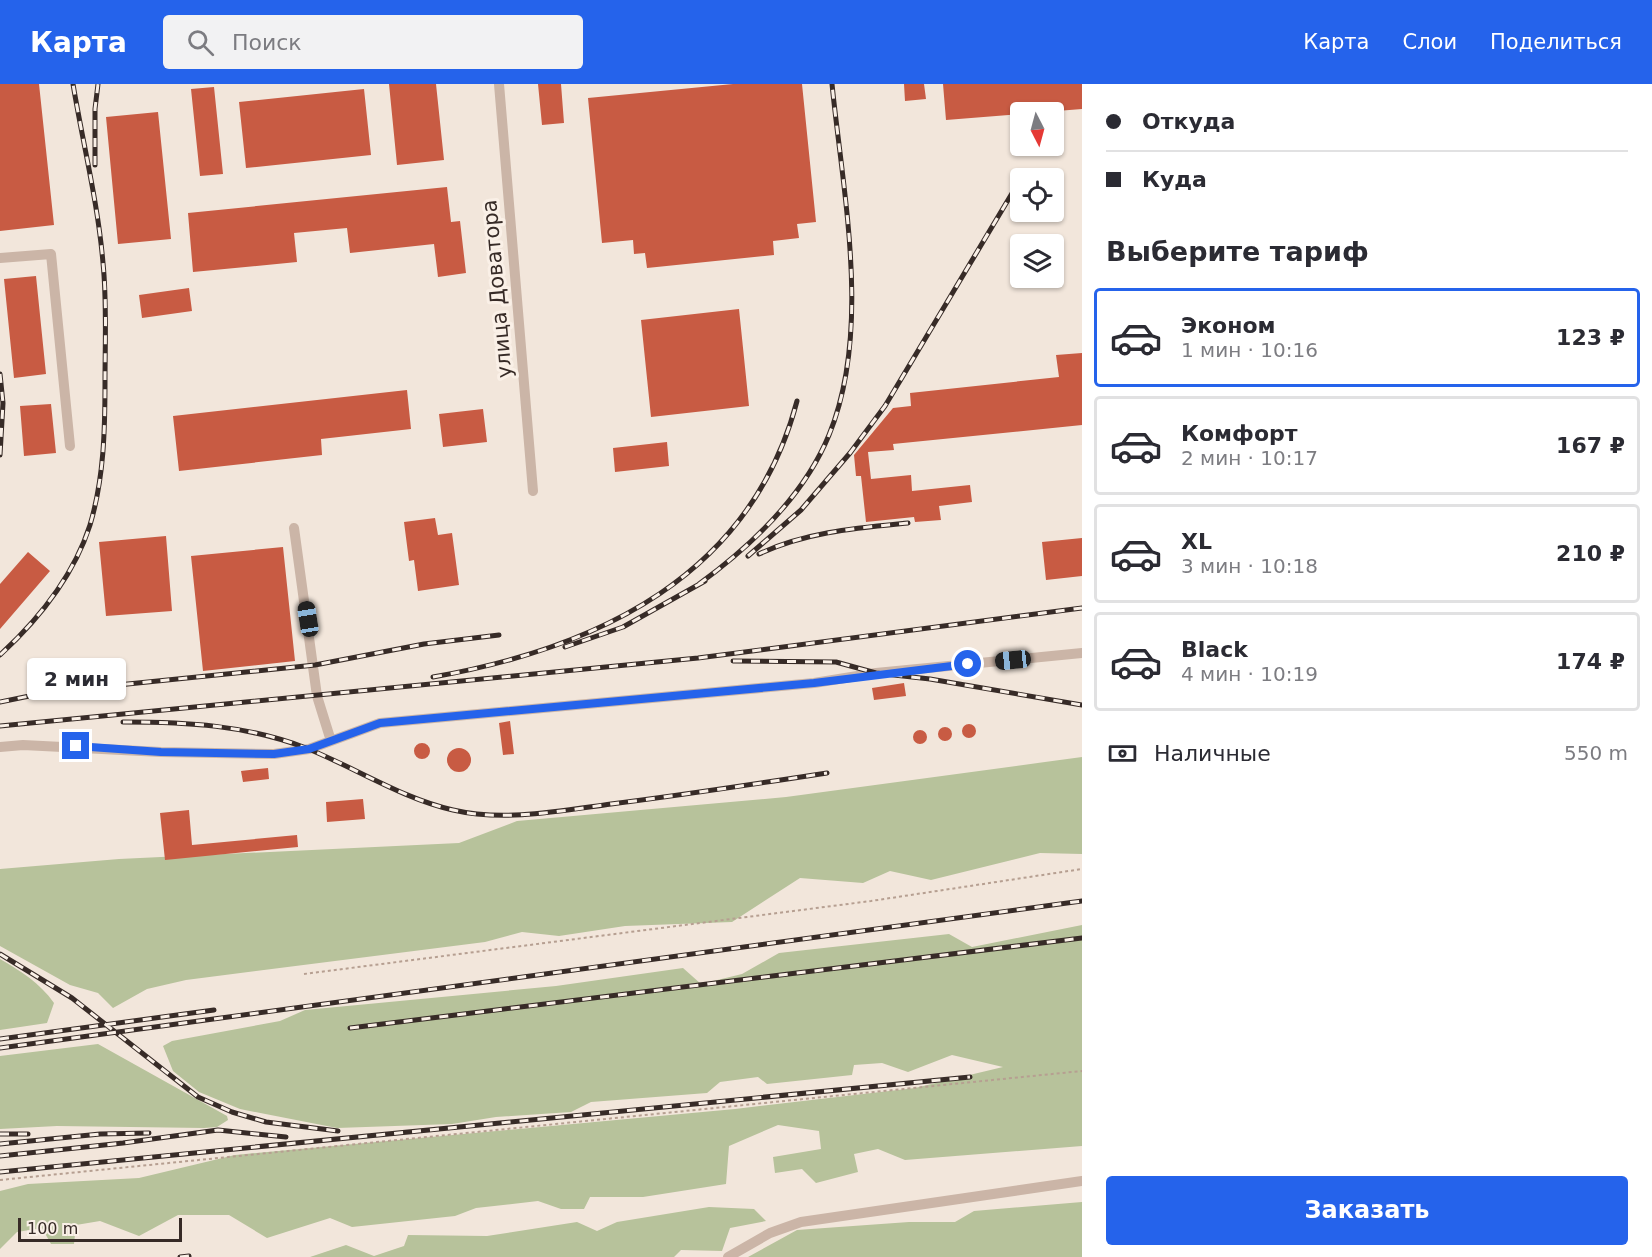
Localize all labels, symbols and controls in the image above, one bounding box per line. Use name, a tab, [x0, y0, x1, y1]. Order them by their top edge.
search box	[163, 15, 583, 69]
text: Карта	[30, 26, 127, 59]
icon: search	[184, 26, 217, 59]
text: Поиск	[232, 30, 302, 55]
text: Карта	[1303, 30, 1369, 54]
text: Слои	[1402, 30, 1457, 54]
text: Поделиться	[1490, 30, 1622, 54]
north arrow	[1010, 102, 1064, 156]
map controls	[1010, 102, 1064, 288]
text: Откуда	[1142, 109, 1235, 134]
text: Куда	[1142, 167, 1207, 192]
button: locate	[1010, 168, 1064, 222]
street label: улица Доватора	[477, 199, 517, 379]
button: layers	[1010, 234, 1064, 288]
text: Выберите тариф	[1106, 236, 1369, 267]
icon: car	[1109, 311, 1163, 365]
text: Эконом	[1181, 313, 1276, 338]
text: 123 ₽	[1556, 325, 1625, 350]
text: 1 мин · 10:16	[1181, 338, 1318, 362]
icon: car	[1109, 419, 1163, 473]
text: Комфорт	[1181, 421, 1298, 446]
text: 167 ₽	[1556, 433, 1625, 458]
text: 2 мин · 10:17	[1181, 446, 1318, 470]
icon: car	[1109, 527, 1163, 581]
text: XL	[1181, 529, 1212, 554]
text: 210 ₽	[1556, 541, 1625, 566]
text: 3 мин · 10:18	[1181, 554, 1318, 578]
car	[296, 600, 320, 638]
icon: car	[1109, 635, 1163, 689]
text: Black	[1181, 637, 1248, 662]
car	[994, 649, 1032, 671]
text: 174 ₽	[1556, 649, 1625, 674]
route start	[954, 650, 981, 677]
callout: 2 мин	[26, 659, 125, 701]
text: 4 мин · 10:19	[1181, 662, 1318, 686]
text: 2 мин	[44, 667, 109, 691]
route end	[62, 732, 89, 759]
icon: cash	[1106, 737, 1139, 770]
text: Наличные	[1154, 741, 1271, 766]
text: 550 m	[1564, 741, 1628, 765]
button: Заказать	[1106, 1176, 1628, 1245]
scale bar	[18, 1215, 182, 1242]
text: 100 m	[27, 1219, 78, 1238]

